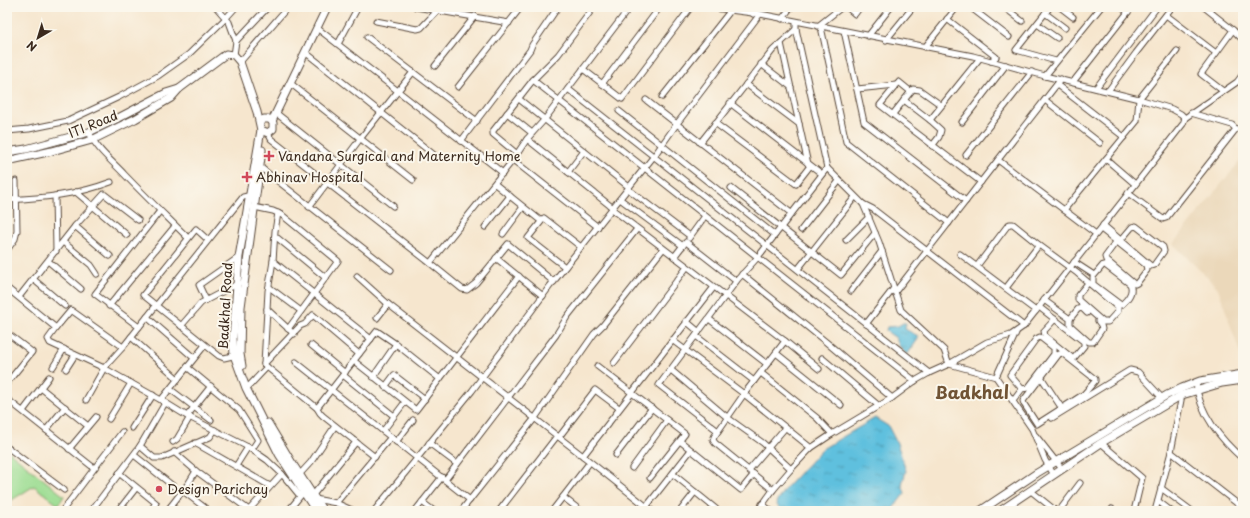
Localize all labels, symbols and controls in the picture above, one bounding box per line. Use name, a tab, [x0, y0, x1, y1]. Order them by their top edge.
north arrow	[18, 18, 58, 58]
text: N	[23, 37, 40, 56]
street label: ITI Road	[65, 105, 120, 142]
place label: Vandana Surgical and Maternity Home	[278, 146, 521, 165]
marker: Vandana Surgical and Maternity Home	[263, 150, 275, 162]
place label: Abhinav Hospital	[256, 167, 363, 186]
marker: Abhinav Hospital	[241, 171, 253, 183]
street label: Badkhal Road	[213, 262, 236, 350]
district label: Badkhal	[935, 379, 1009, 405]
place label: Design Parichay	[167, 479, 268, 498]
marker: Design Parichay	[154, 484, 164, 494]

